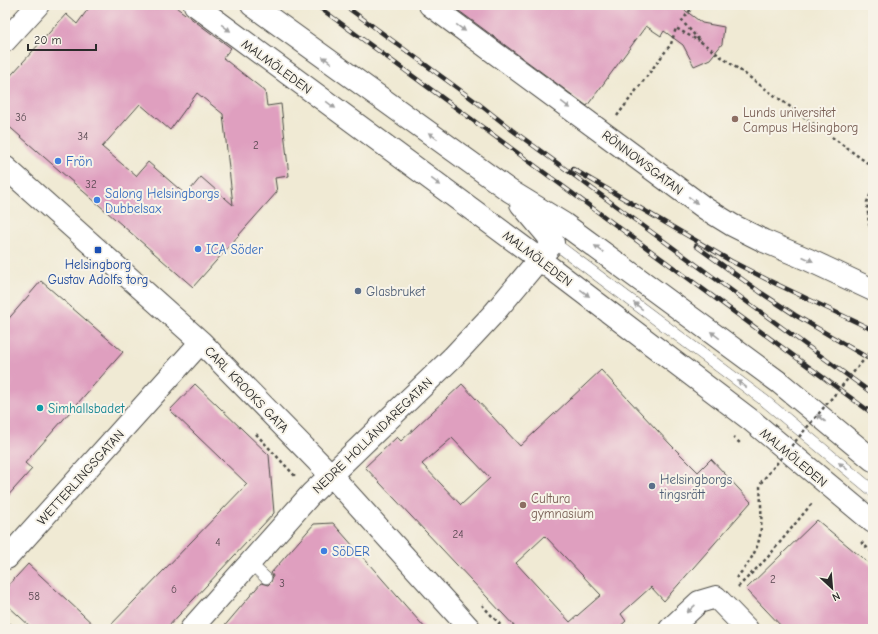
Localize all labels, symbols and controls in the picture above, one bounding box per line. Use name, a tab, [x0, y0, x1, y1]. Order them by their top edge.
one-way arrow	[221, 24, 232, 32]
one-way arrow	[456, 24, 466, 32]
scale bar	[28, 26, 96, 52]
text: 20 m	[34, 33, 62, 47]
street label: MALMÖLEDEN	[239, 35, 315, 97]
one-way arrow	[322, 56, 332, 64]
one-way arrow	[325, 101, 336, 109]
one-way arrow	[560, 101, 571, 110]
place label: Lunds universitet Campus Helsingborg	[743, 105, 858, 135]
house number: 36	[15, 111, 27, 124]
marker: Lunds universitet Campus Helsingborg	[730, 114, 740, 124]
street label: RÖNNOWSGATAN	[599, 126, 687, 198]
house number: 34	[78, 130, 88, 143]
one-way arrow	[427, 132, 438, 140]
house number: 2	[253, 139, 259, 152]
place label: Frön	[66, 154, 92, 169]
marker: Frön	[53, 156, 63, 166]
house number: 32	[85, 178, 97, 191]
one-way arrow	[430, 178, 441, 186]
place label: Salong Helsingborgs Dubbelsax	[105, 186, 219, 216]
marker: Salong Helsingborgs Dubbelsax	[92, 195, 102, 205]
one-way arrow	[687, 195, 698, 204]
street label: MALMÖLEDEN	[500, 227, 576, 289]
place label: ICA Söder	[206, 242, 264, 257]
marker: ICA Söder	[193, 244, 203, 254]
marker: Helsingborg Gustav Adolfs torg	[93, 245, 103, 255]
one-way arrow	[594, 245, 604, 253]
one-way arrow	[802, 256, 813, 262]
place label: Helsingborg Gustav Adolfs torg	[48, 257, 148, 287]
place label: Glasbruket	[366, 284, 427, 299]
marker: Glasbruket	[353, 286, 363, 296]
one-way arrow	[579, 289, 590, 298]
one-way arrow	[633, 302, 643, 310]
one-way arrow	[709, 331, 720, 339]
street label: CARL KROOKS GATA	[202, 343, 292, 436]
street label: NEDRE HOLLÄNDAREGATAN	[309, 374, 435, 496]
one-way arrow	[737, 380, 748, 388]
place label: Simhallsbadet	[48, 401, 126, 416]
marker: Simhallsbadet	[35, 403, 45, 413]
one-way arrow	[816, 413, 827, 422]
street label: MALMÖLEDEN	[757, 424, 831, 490]
street label: WETTERLINGSGATAN	[34, 427, 127, 528]
one-way arrow	[837, 462, 848, 471]
place label: Helsingborgs tingsrätt	[659, 472, 732, 502]
marker: Helsingborgs tingsrätt	[647, 481, 657, 491]
place label: Cultura gymnasium	[531, 491, 594, 521]
marker: Cultura gymnasium	[518, 500, 528, 510]
house number: 24	[452, 528, 464, 541]
house number: 4	[215, 536, 221, 549]
place label: SöDER	[332, 544, 370, 559]
marker: SöDER	[319, 546, 329, 556]
north arrow	[812, 568, 852, 608]
house number: 2	[770, 573, 776, 586]
house number: 3	[279, 577, 285, 590]
house number: 6	[171, 583, 177, 596]
text: N	[830, 589, 842, 604]
house number: 58	[28, 590, 40, 603]
one-way arrow	[686, 605, 696, 614]

